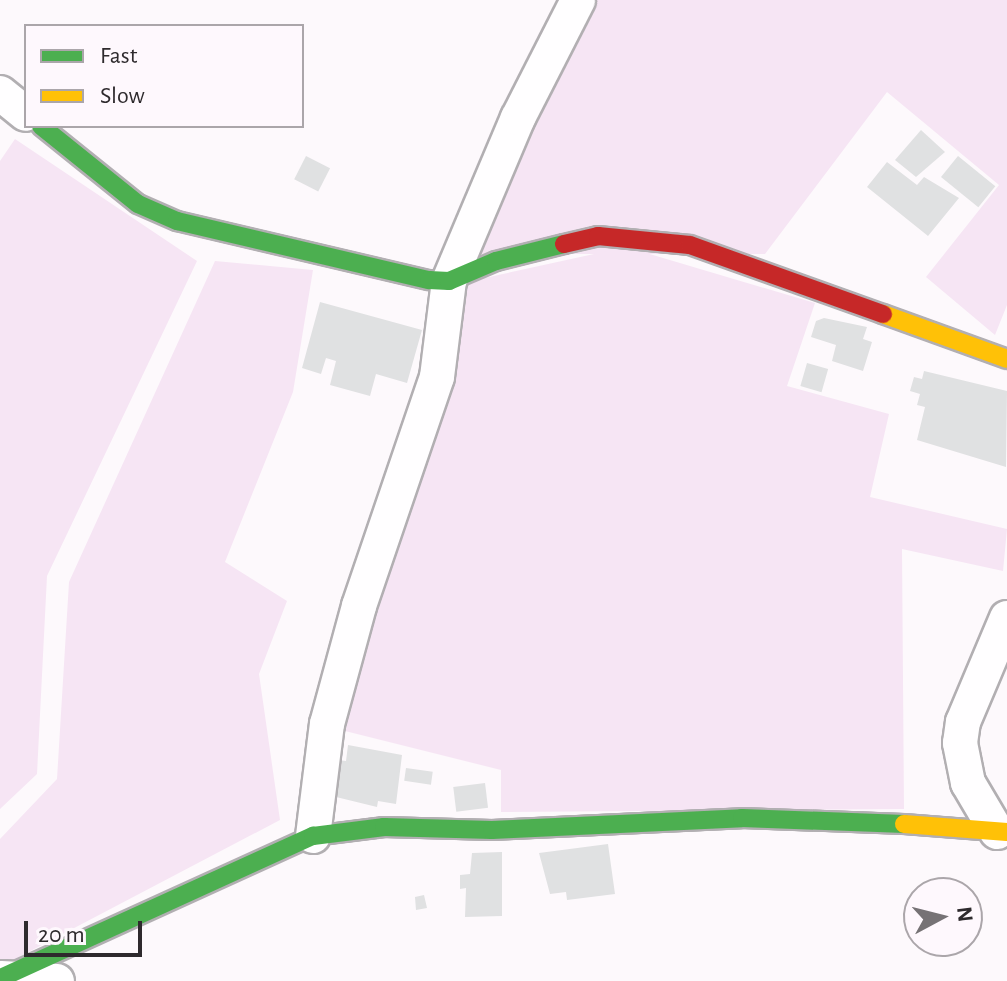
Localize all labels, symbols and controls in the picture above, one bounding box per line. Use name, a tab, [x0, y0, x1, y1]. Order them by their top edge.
legend	[24, 24, 304, 128]
text: Fast	[100, 44, 137, 68]
text: Slow	[100, 84, 145, 108]
north arrow	[903, 877, 983, 957]
scale bar	[28, 905, 146, 955]
text: N	[953, 905, 977, 923]
text: 20 m	[38, 923, 85, 947]

